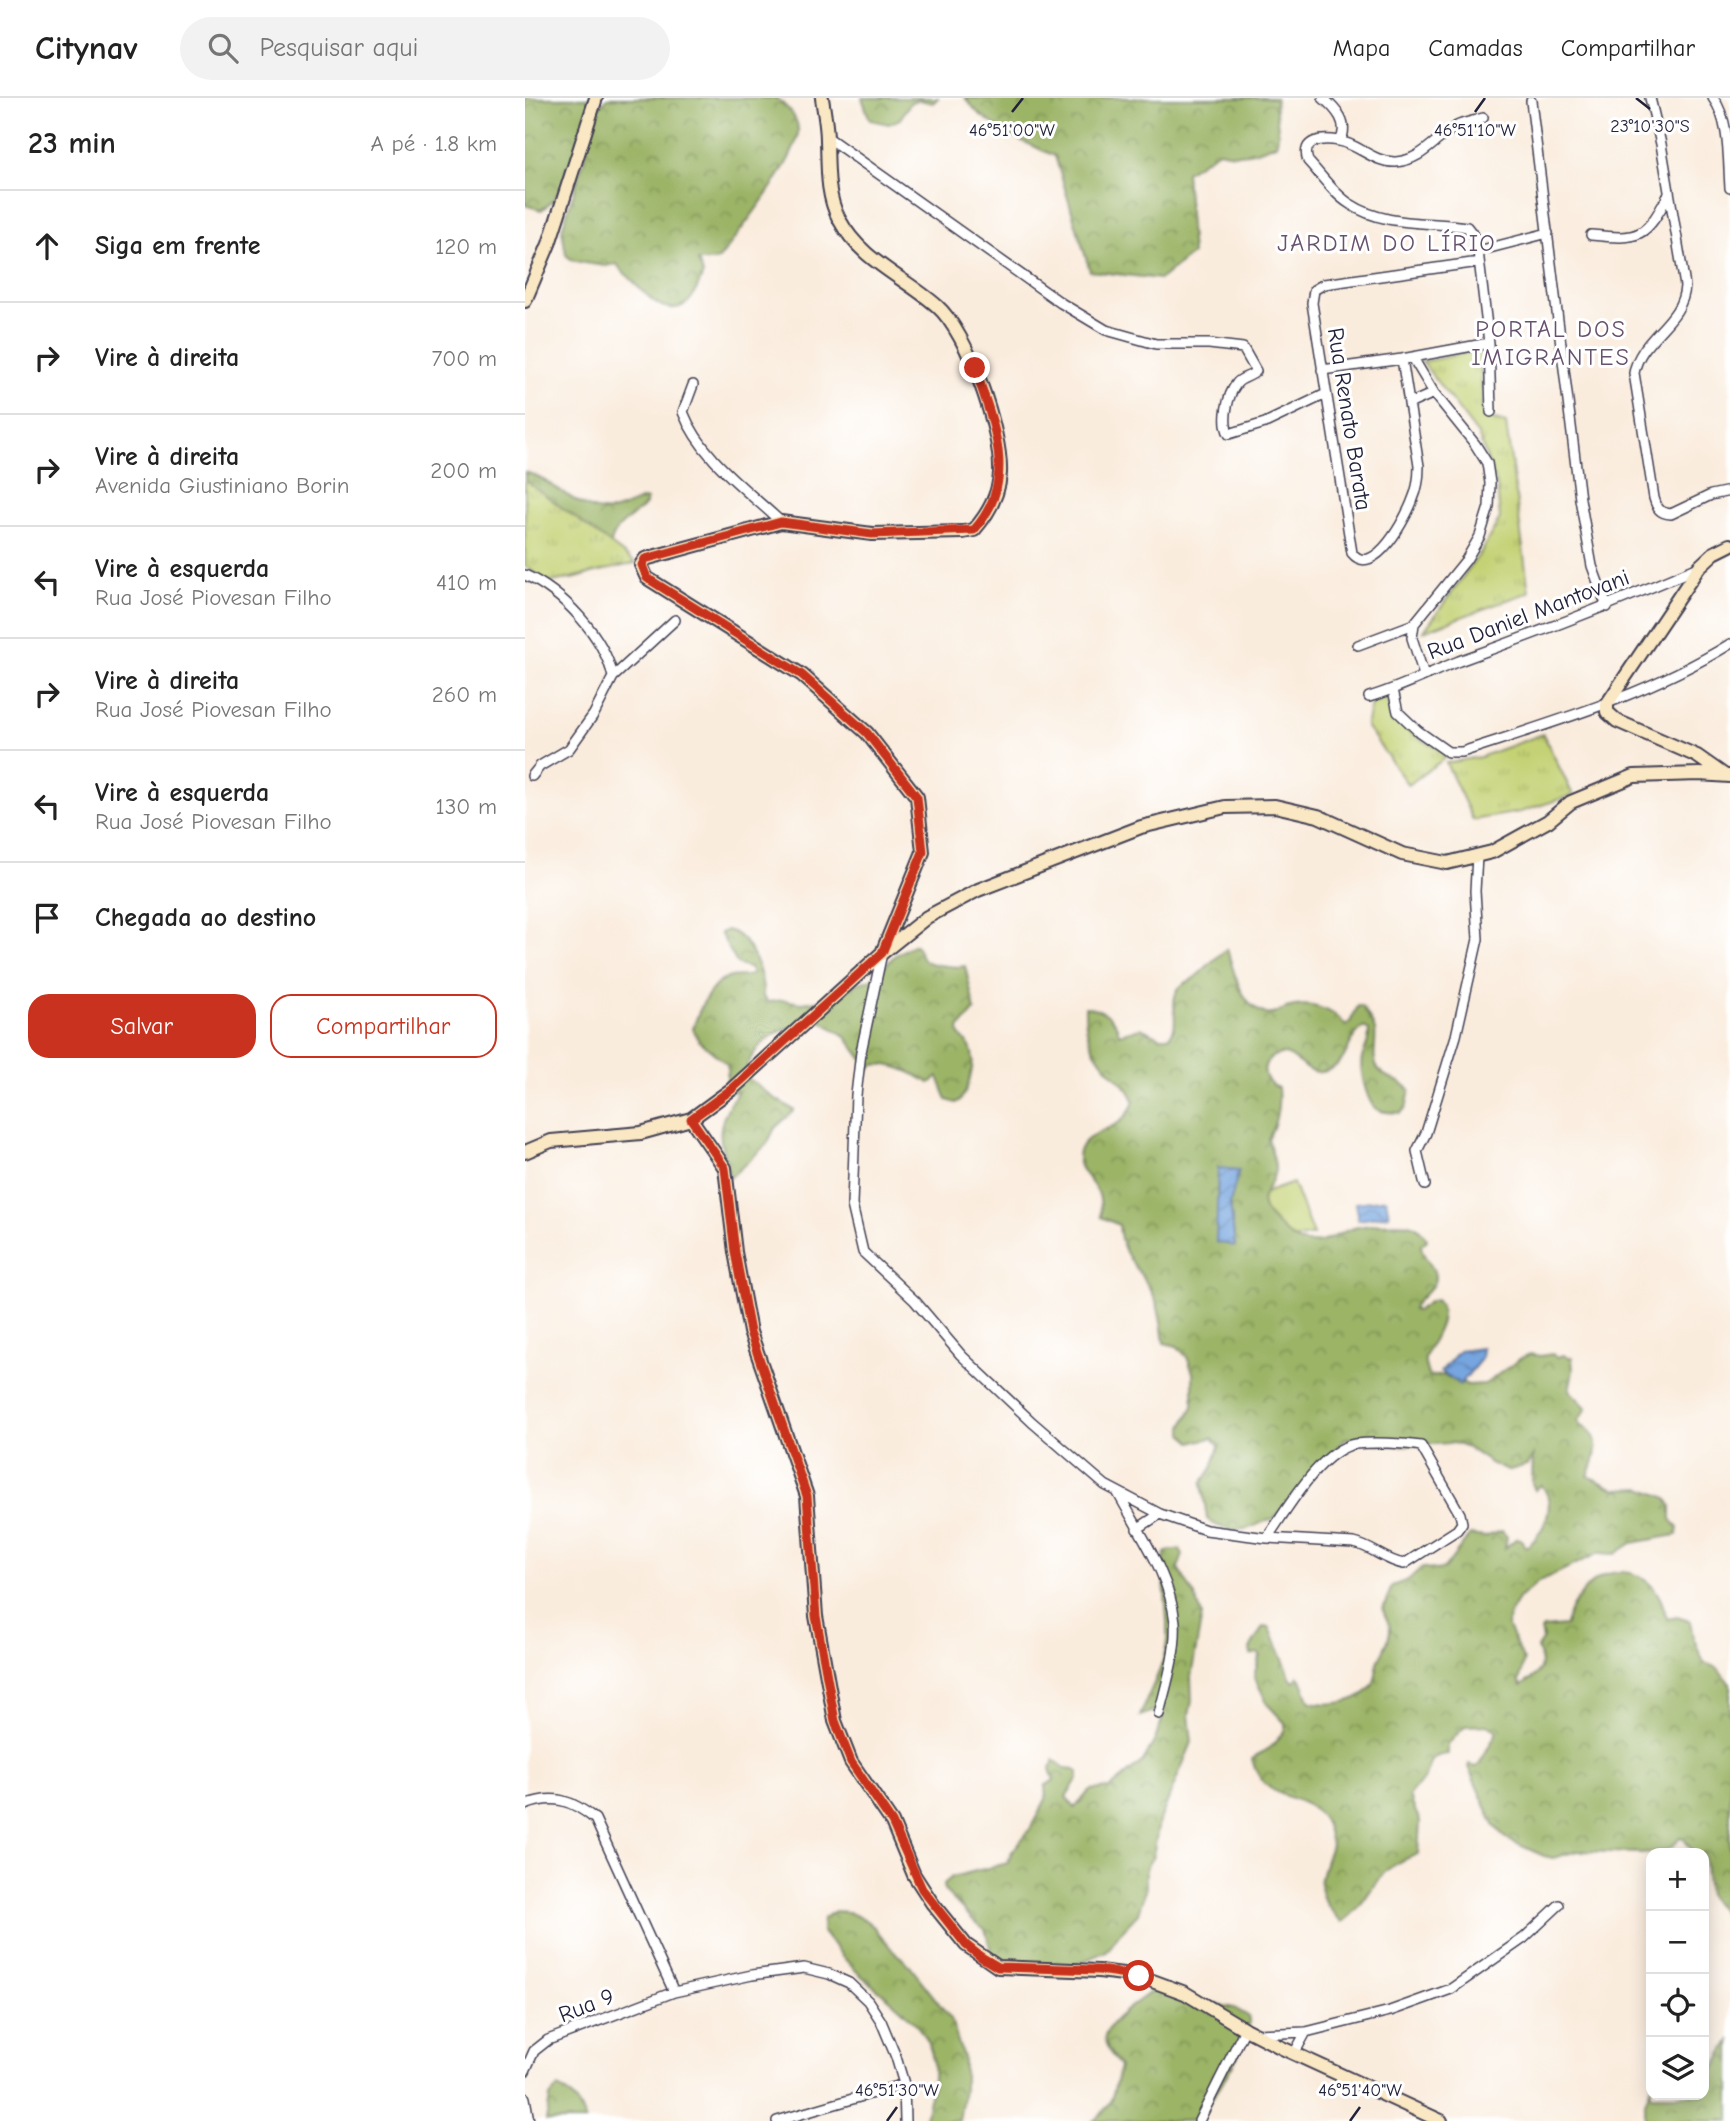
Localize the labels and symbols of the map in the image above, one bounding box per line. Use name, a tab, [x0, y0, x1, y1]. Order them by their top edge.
text: 23°10'30"S	[1610, 116, 1690, 137]
text: 46°51'00"W	[969, 120, 1055, 141]
text: 46°51'10"W	[1434, 120, 1516, 141]
district label: JARDIM DO LÍRIO	[1277, 229, 1497, 257]
district label: PORTAL DOS IMIGRANTES	[1471, 315, 1631, 371]
street label: Rua Renato Barata	[1322, 326, 1377, 512]
route end	[959, 352, 990, 383]
street label: Rua Daniel Mantovani	[1423, 563, 1633, 665]
route start	[1123, 1960, 1154, 1991]
street label: Rua 9	[555, 1983, 618, 2028]
text: 46°51'30"W	[855, 2080, 939, 2101]
text: 46°51'40"W	[1318, 2080, 1402, 2101]

